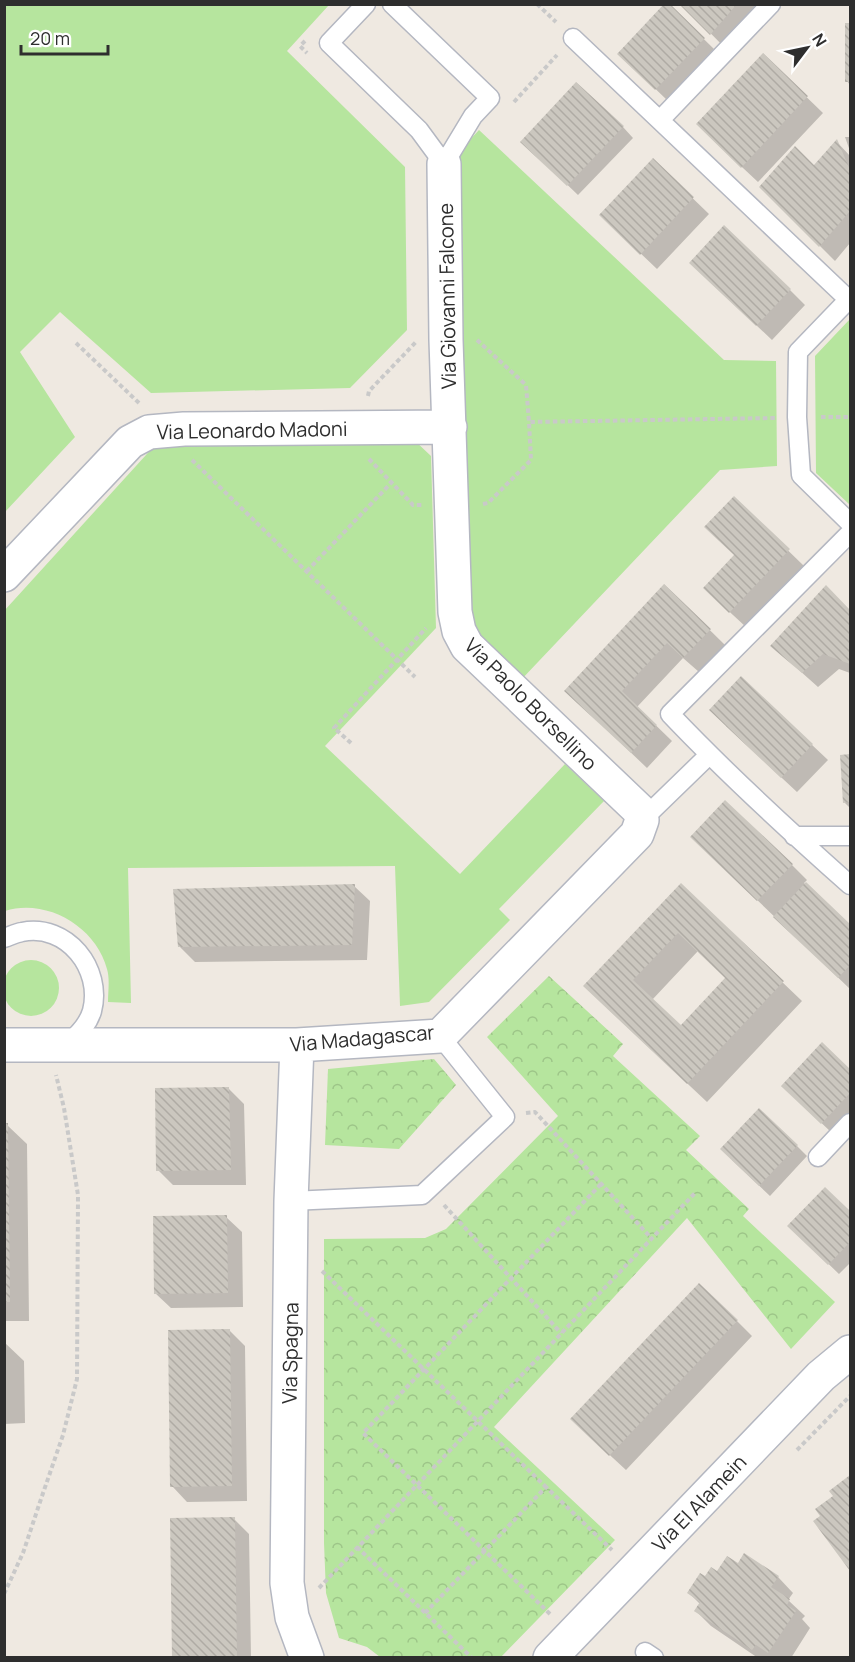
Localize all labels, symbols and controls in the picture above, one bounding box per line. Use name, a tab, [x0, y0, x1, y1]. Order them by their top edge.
scale bar	[21, 18, 108, 56]
north arrow	[777, 18, 837, 78]
text: 20 m	[30, 26, 70, 50]
text: N	[807, 29, 832, 51]
street label: Via Giovanni Falcone	[432, 203, 462, 389]
street label: Via Leonardo Madoni	[156, 415, 348, 445]
street label: Via Paolo Borsellino	[459, 632, 603, 776]
street label: Via Madagascar	[289, 1018, 435, 1058]
street label: Via Spagna	[276, 1302, 304, 1404]
street label: Via El Alamein	[646, 1449, 752, 1557]

